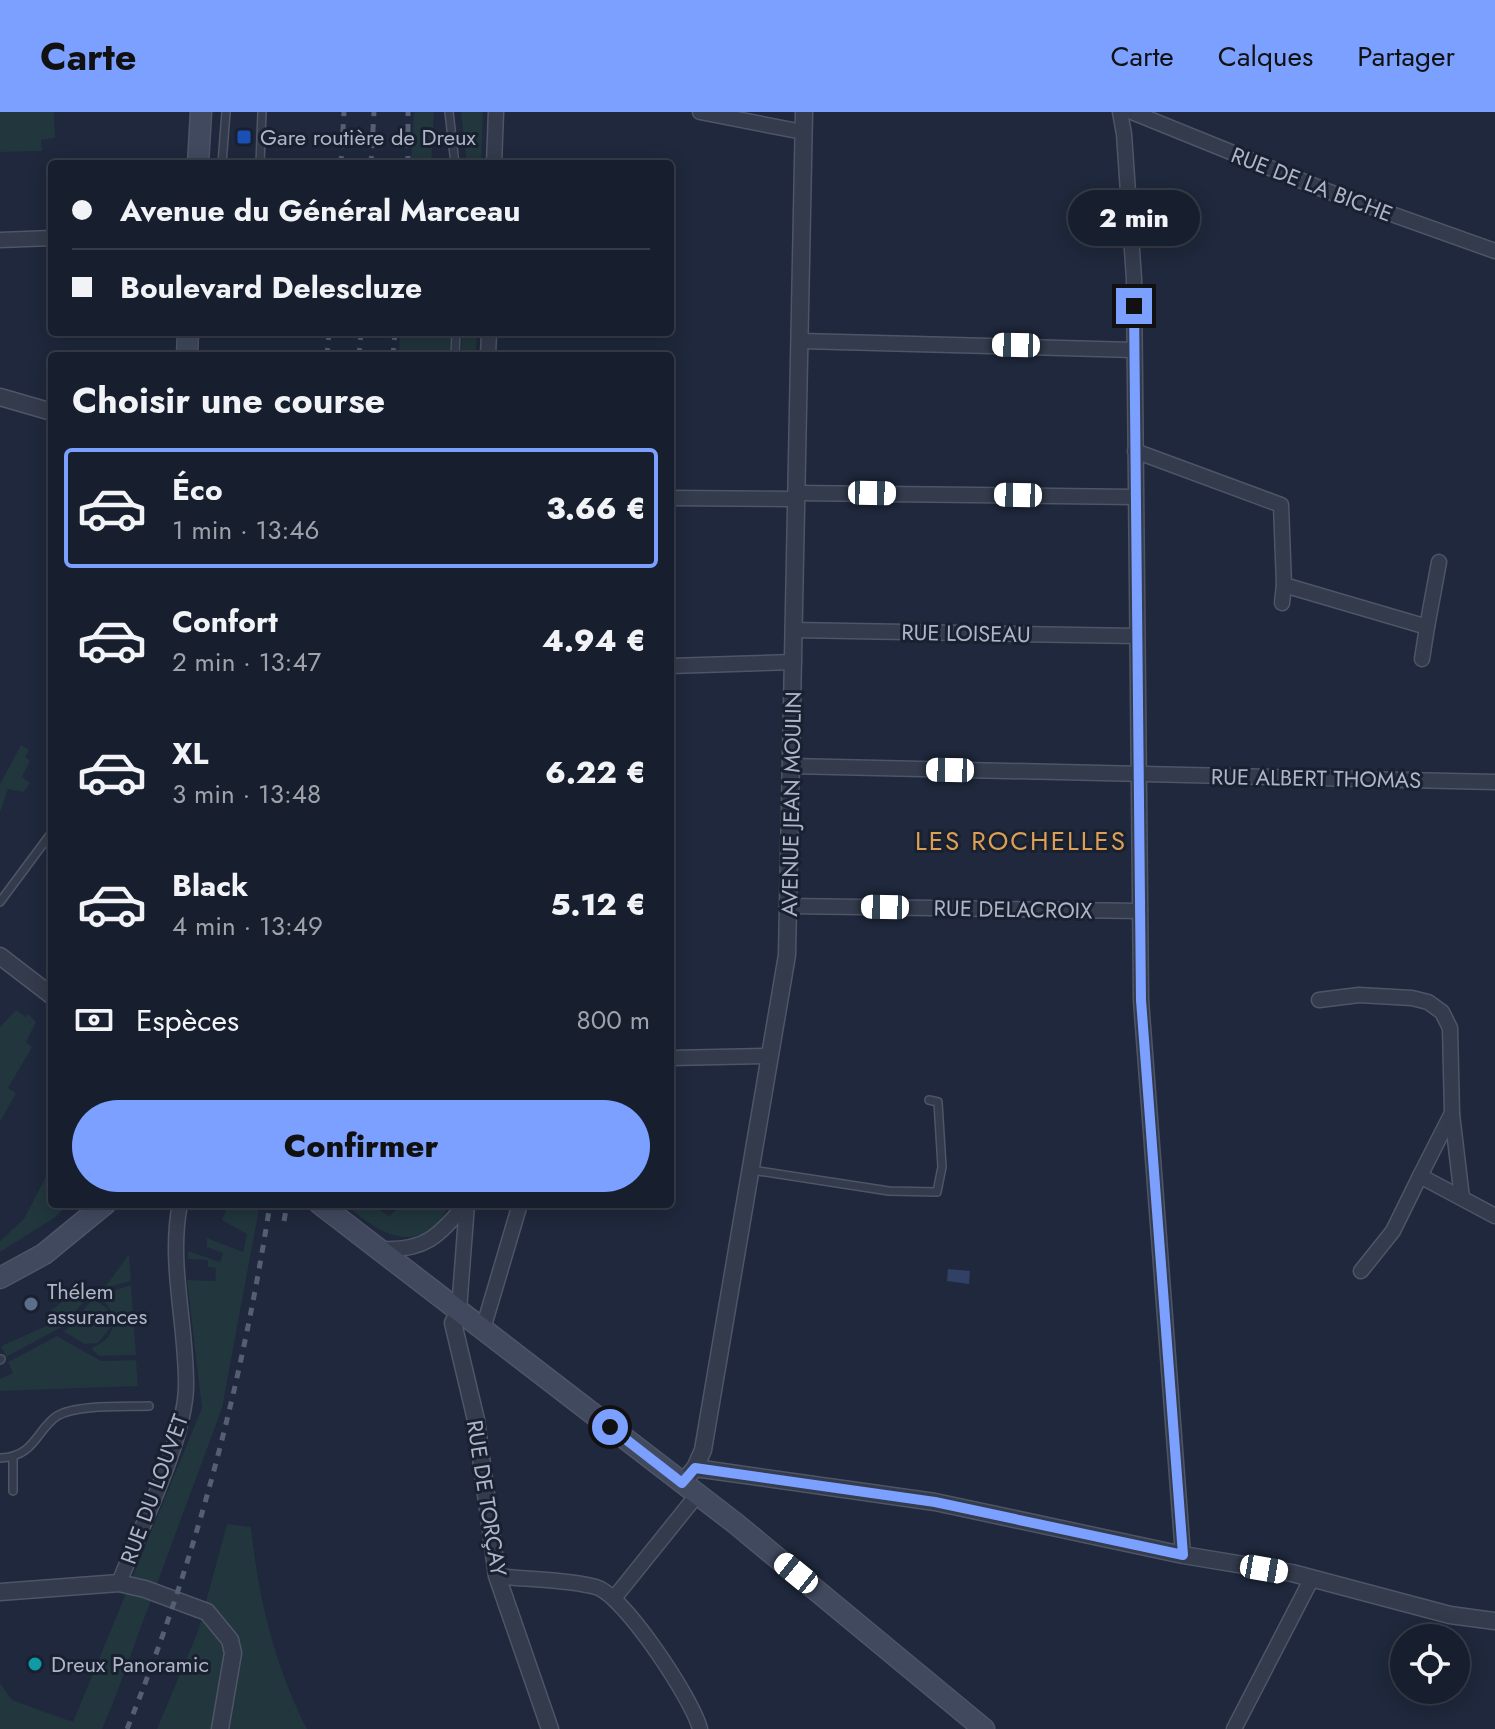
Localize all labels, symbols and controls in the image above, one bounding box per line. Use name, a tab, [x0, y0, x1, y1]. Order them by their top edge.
text: Carte	[40, 29, 137, 84]
text: Carte	[1110, 36, 1174, 77]
text: Calques	[1218, 36, 1313, 77]
text: Partager	[1357, 36, 1455, 77]
place label: Gare routière de Dreux	[260, 121, 477, 153]
marker: Gare routière de Dreux	[235, 128, 253, 146]
street label: RUE DE LA BICHE	[1227, 138, 1397, 230]
text: Avenue du Général Marceau	[120, 189, 520, 232]
callout: 2 min	[1068, 190, 1200, 246]
text: 2 min	[1099, 199, 1169, 237]
text: Boulevard Delescluze	[120, 266, 422, 309]
route end	[1116, 288, 1152, 324]
car	[992, 333, 1040, 357]
text: Choisir une course	[72, 374, 385, 426]
text: Éco	[172, 468, 223, 511]
icon: car	[76, 472, 148, 544]
car	[848, 481, 896, 505]
car	[994, 483, 1042, 507]
text: 3.66 €	[546, 487, 646, 530]
text: 1 min · 13:46	[172, 511, 319, 549]
text: Confort	[172, 600, 278, 643]
icon: car	[76, 604, 148, 676]
street label: RUE LOISEAU	[901, 616, 1031, 650]
text: 4.94 €	[542, 619, 646, 662]
text: 2 min · 13:47	[172, 643, 321, 681]
street label: AVENUE JEAN MOULIN	[773, 691, 809, 917]
text: XL	[172, 732, 208, 775]
icon: car	[76, 736, 148, 808]
text: 6.22 €	[545, 751, 646, 794]
car	[926, 758, 974, 782]
street label: RUE ALBERT THOMAS	[1210, 760, 1422, 796]
text: 3 min · 13:48	[172, 775, 321, 813]
district label: LES ROCHELLES	[915, 822, 1127, 860]
text: Black	[172, 864, 248, 907]
icon: car	[76, 868, 148, 940]
text: 5.12 €	[550, 883, 646, 926]
street label: RUE DELACROIX	[933, 892, 1093, 926]
car	[861, 895, 909, 919]
text: 4 min · 13:49	[172, 907, 323, 945]
icon: cash	[72, 998, 116, 1042]
text: Espèces	[136, 999, 239, 1042]
text: 800 m	[577, 1001, 650, 1039]
button: Confirmer	[72, 1100, 650, 1192]
place label: Thélem assurances	[47, 1275, 147, 1332]
marker: Thélem assurances	[22, 1295, 40, 1313]
street label: RUE DU LOUVET	[112, 1409, 196, 1568]
route start	[592, 1409, 628, 1445]
street label: RUE DE TORÇAY	[459, 1418, 515, 1579]
car	[770, 1549, 822, 1597]
car	[1238, 1553, 1290, 1585]
map controls	[1390, 1624, 1470, 1704]
button: locate	[1390, 1624, 1470, 1704]
place label: Dreux Panoramic	[51, 1648, 209, 1680]
marker: Dreux Panoramic	[26, 1655, 44, 1673]

